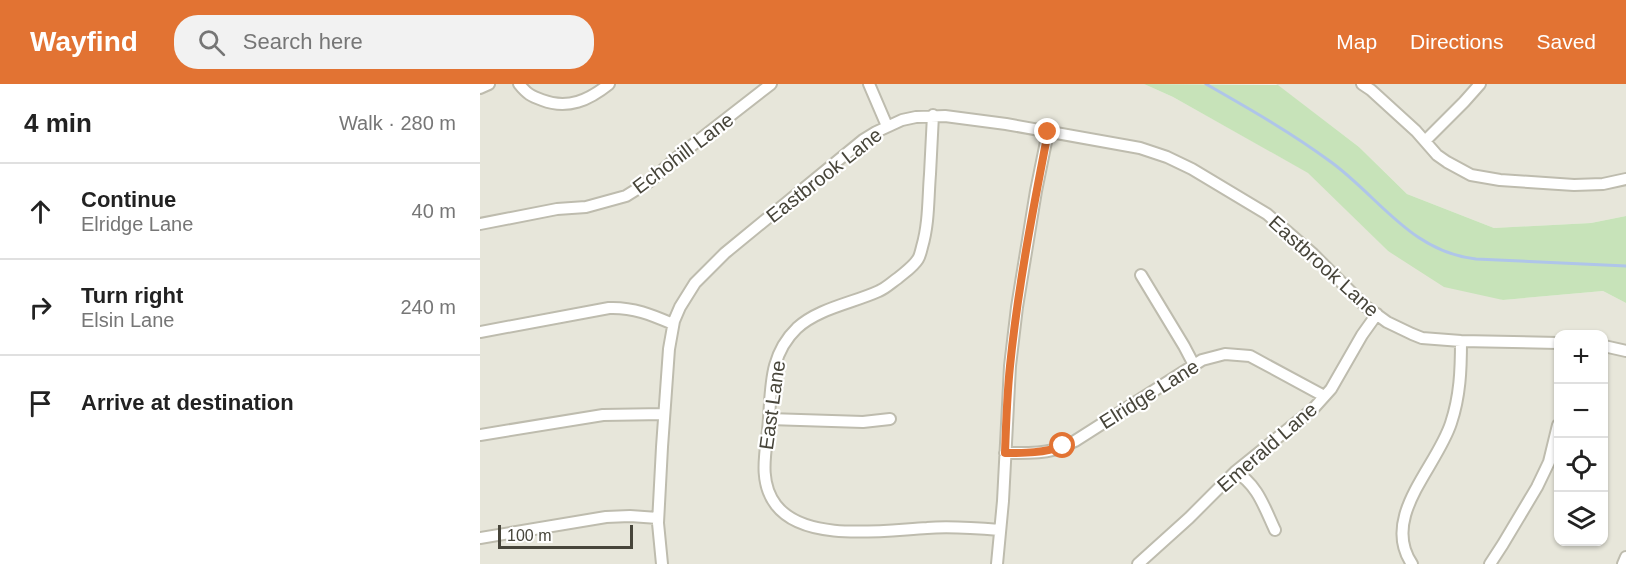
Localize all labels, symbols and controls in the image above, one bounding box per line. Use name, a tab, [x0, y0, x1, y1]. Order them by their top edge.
search box	[174, 15, 594, 69]
text: Wayfind	[30, 26, 138, 57]
icon: search	[195, 26, 228, 59]
text: Search here	[243, 29, 363, 54]
text: Map	[1336, 30, 1377, 53]
text: Directions	[1410, 30, 1503, 53]
text: Saved	[1536, 30, 1596, 53]
text: 4 min	[24, 108, 92, 138]
street label: Echohill Lane	[628, 108, 738, 198]
text: Walk · 280 m	[339, 112, 456, 134]
route end	[1034, 118, 1060, 144]
street label: Eastbrook Lane	[762, 123, 886, 227]
text: Continue	[81, 187, 176, 212]
icon: ahead	[24, 195, 57, 228]
text: 40 m	[412, 200, 456, 222]
street label: Eastbrook Lane	[1265, 211, 1383, 321]
text: Elridge Lane	[81, 213, 193, 235]
text: Turn right	[81, 283, 183, 308]
icon: right	[24, 291, 57, 324]
text: 240 m	[400, 296, 456, 318]
text: Elsin Lane	[81, 309, 174, 331]
map controls	[1554, 330, 1608, 546]
button: +	[1554, 330, 1608, 384]
street label: Elridge Lane	[1096, 355, 1202, 433]
street label: East Lane	[755, 359, 789, 451]
button: −	[1554, 384, 1608, 438]
icon: arrive	[24, 387, 57, 420]
text: Arrive at destination	[81, 390, 294, 415]
street label: Emerald Lane	[1213, 398, 1321, 496]
route start	[1049, 432, 1075, 458]
button: locate	[1554, 438, 1608, 492]
button: layers	[1554, 492, 1608, 546]
scale bar	[498, 522, 633, 550]
text: 100 m	[507, 527, 551, 544]

